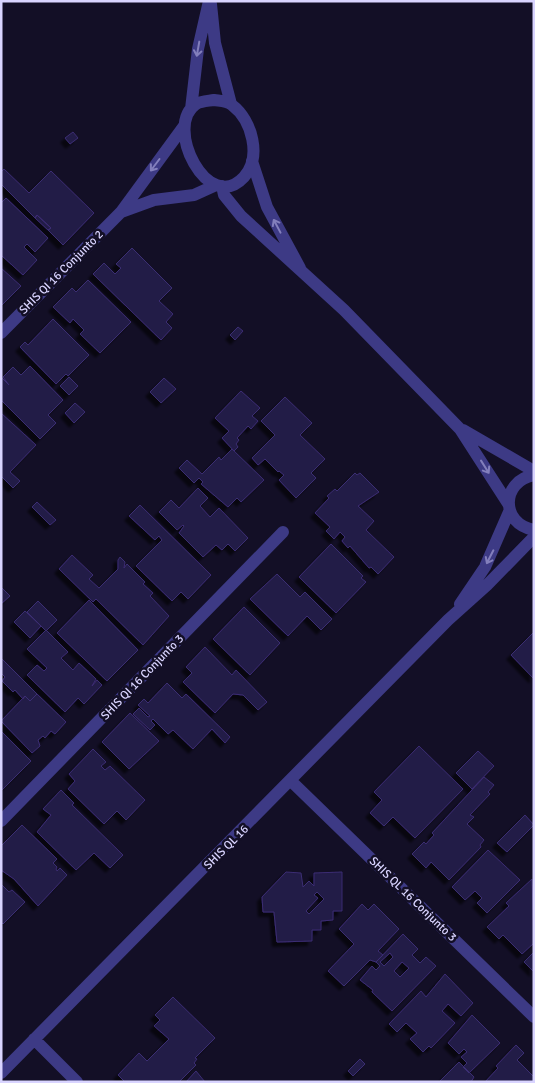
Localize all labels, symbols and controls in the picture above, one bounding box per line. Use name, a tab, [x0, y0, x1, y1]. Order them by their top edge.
one-way arrow	[193, 40, 203, 56]
one-way arrow	[150, 158, 161, 171]
one-way arrow	[272, 218, 282, 233]
street label: SHIS QI 16 Conjunto 2	[16, 227, 107, 318]
one-way arrow	[479, 460, 490, 474]
one-way arrow	[485, 549, 494, 564]
street label: SHIS QI 16 Conjunto 3	[98, 631, 187, 723]
street label: SHIS QL 16	[201, 822, 252, 873]
street label: SHIS QL 16 Conjunto 3	[366, 854, 459, 945]

